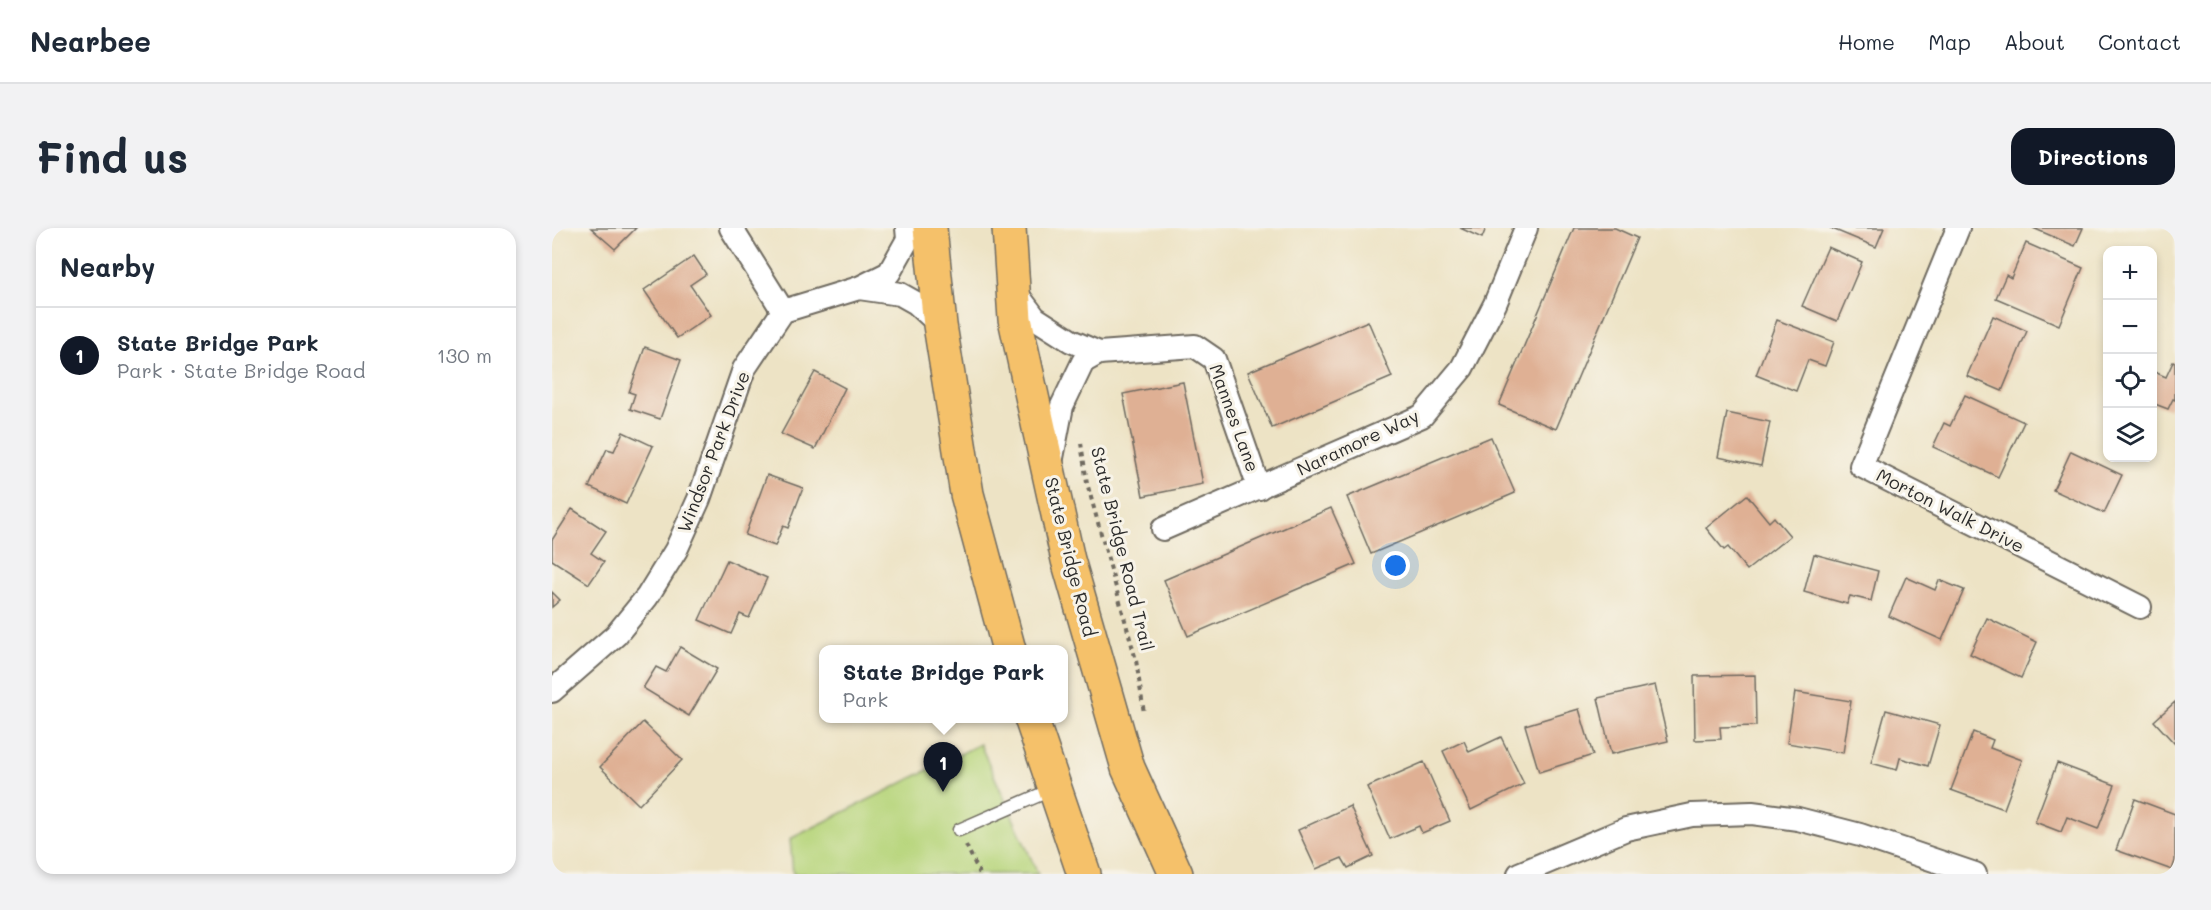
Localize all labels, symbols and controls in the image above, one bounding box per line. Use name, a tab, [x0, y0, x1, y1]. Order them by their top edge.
text: Nearbee	[30, 23, 151, 59]
text: Home	[1838, 28, 1895, 55]
text: Map	[1928, 28, 1971, 55]
text: About	[2004, 28, 2065, 55]
text: Contact	[2098, 28, 2181, 55]
button: Directions	[2011, 128, 2175, 185]
text: Find us	[36, 129, 188, 184]
map controls	[2103, 246, 2157, 462]
button: +	[2103, 246, 2157, 300]
text: Nearby	[60, 250, 155, 284]
button: −	[2103, 300, 2157, 354]
text: State Bridge Park	[117, 328, 319, 357]
text: 1	[75, 342, 84, 368]
text: 130 m	[437, 342, 492, 368]
button: locate	[2103, 354, 2157, 408]
text: Park · State Bridge Road	[117, 357, 365, 383]
street label: Mannes Lane	[1204, 360, 1266, 475]
street label: Windsor Park Drive	[671, 367, 755, 536]
street label: Naramore Way	[1293, 403, 1423, 481]
button: layers	[2103, 408, 2157, 462]
street label: State Bridge Road Trail	[1086, 444, 1160, 653]
street label: Morton Walk Drive	[1872, 462, 2028, 558]
street label: State Bridge Road	[1040, 475, 1102, 639]
your location	[1381, 551, 1410, 580]
popup	[819, 645, 1068, 723]
text: State Bridge Park	[843, 657, 1044, 686]
text: Park	[843, 686, 888, 712]
pin: 1	[924, 742, 962, 792]

